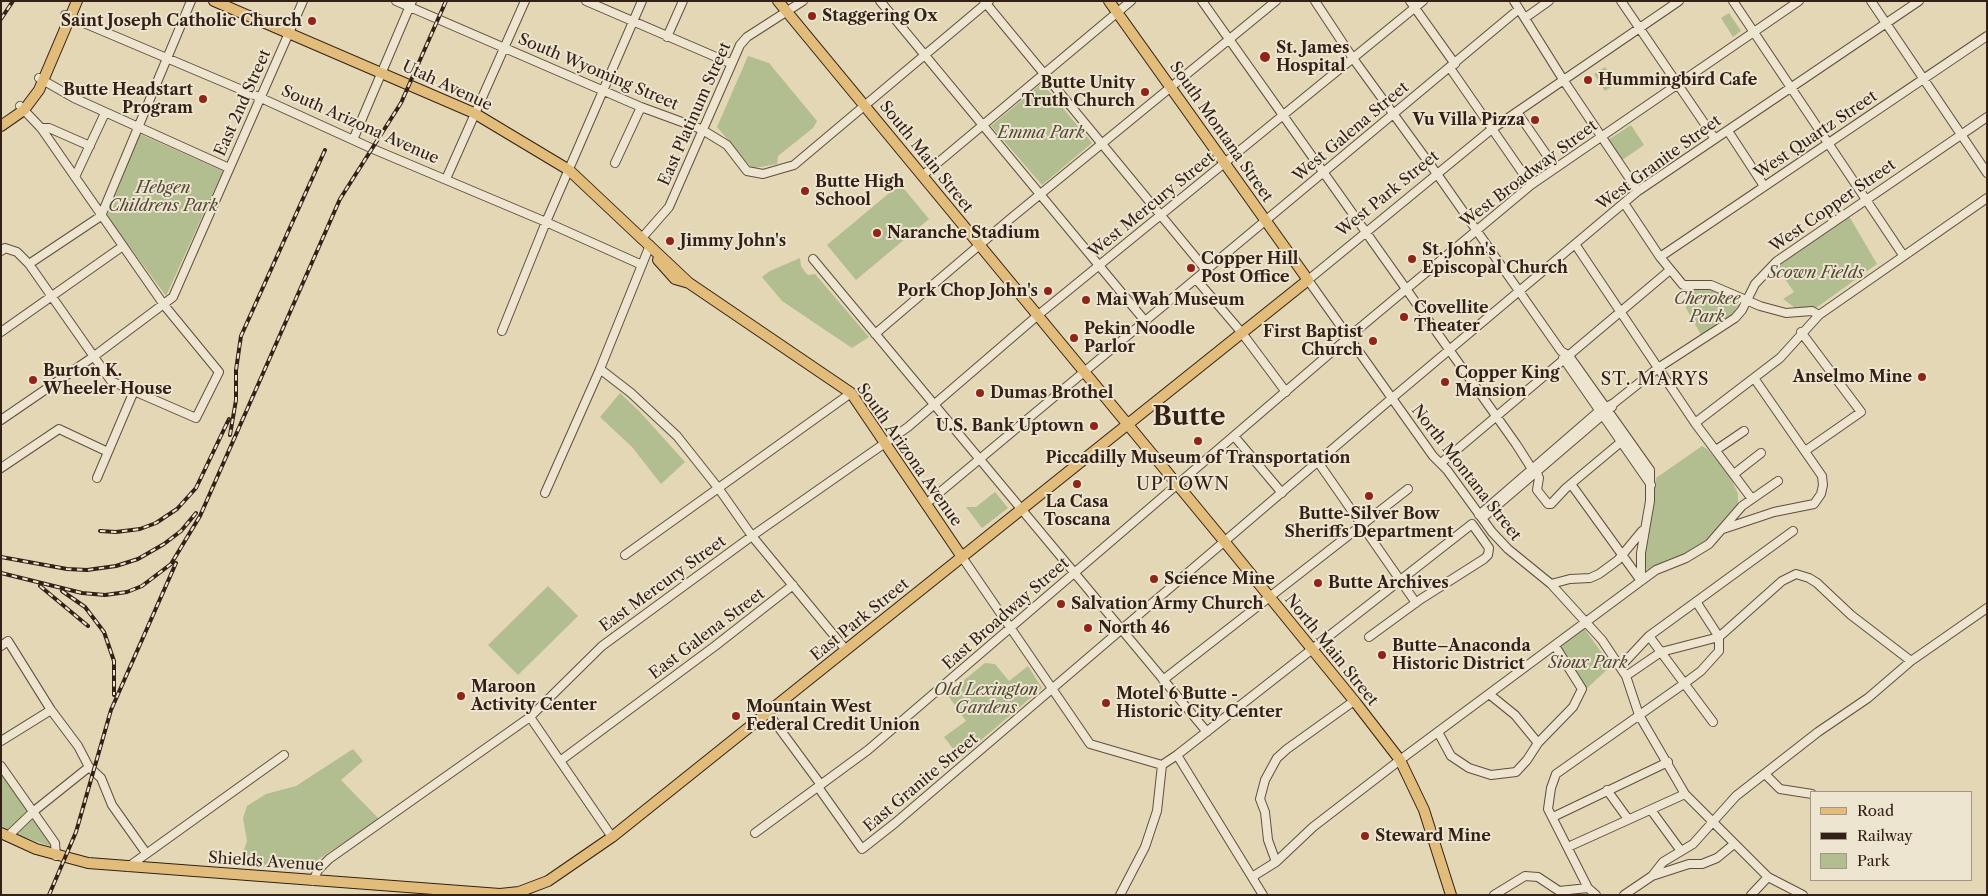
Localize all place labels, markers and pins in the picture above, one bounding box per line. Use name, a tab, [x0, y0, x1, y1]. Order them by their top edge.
place label: Staggering Ox	[822, 6, 938, 26]
marker: Staggering Ox	[806, 10, 818, 22]
place label: Saint Joseph Catholic Church	[61, 11, 302, 31]
marker: Saint Joseph Catholic Church	[306, 15, 318, 27]
place label: St. James Hospital	[1276, 38, 1349, 76]
marker: St. James Hospital	[1258, 50, 1272, 64]
place label: Hummingbird Cafe	[1598, 70, 1757, 90]
place label: Butte Unity Truth Church	[1022, 73, 1135, 111]
marker: Hummingbird Cafe	[1582, 74, 1594, 86]
place label: Butte Headstart Program	[63, 80, 193, 118]
marker: Butte Unity Truth Church	[1139, 86, 1151, 98]
marker: Butte Headstart Program	[197, 93, 209, 105]
place label: Vu Villa Pizza	[1412, 110, 1525, 130]
marker: Vu Villa Pizza	[1529, 114, 1541, 126]
place label: Butte High School	[815, 172, 904, 210]
marker: Butte High School	[799, 185, 811, 197]
place label: Naranche Stadium	[887, 223, 1040, 243]
marker: Naranche Stadium	[871, 227, 883, 239]
place label: Jimmy John's	[680, 231, 786, 251]
marker: Jimmy John's	[664, 235, 676, 247]
place label: St. John's Episcopal Church	[1422, 240, 1568, 278]
place label: Copper Hill Post Office	[1201, 249, 1298, 287]
marker: St. John's Episcopal Church	[1406, 253, 1418, 265]
marker: Copper Hill Post Office	[1185, 262, 1197, 274]
place label: Pork Chop John's	[897, 281, 1038, 301]
marker: Pork Chop John's	[1042, 285, 1054, 297]
place label: Mai Wah Museum	[1096, 290, 1245, 310]
marker: Mai Wah Museum	[1080, 294, 1092, 306]
place label: Covellite Theater	[1414, 298, 1489, 336]
marker: Covellite Theater	[1398, 311, 1410, 323]
place label: Pekin Noodle Parlor	[1084, 319, 1195, 357]
place label: First Baptist Church	[1263, 322, 1363, 360]
marker: Pekin Noodle Parlor	[1068, 332, 1080, 344]
marker: First Baptist Church	[1367, 335, 1379, 347]
place label: Burton K. Wheeler House	[43, 361, 172, 399]
place label: Copper King Mansion	[1455, 363, 1560, 401]
place label: Anselmo Mine	[1793, 367, 1912, 387]
marker: Anselmo Mine	[1916, 371, 1928, 383]
marker: Burton K. Wheeler House	[27, 374, 39, 386]
marker: Copper King Mansion	[1439, 376, 1451, 388]
place label: Dumas Brothel	[990, 383, 1113, 403]
marker: Dumas Brothel	[974, 387, 986, 399]
place label: U.S. Bank Uptown	[936, 416, 1084, 436]
marker: U.S. Bank Uptown	[1088, 420, 1100, 432]
marker: Piccadilly Museum of Transportation	[1192, 435, 1204, 447]
place label: Piccadilly Museum of Transportation	[1045, 448, 1351, 468]
marker: La Casa Toscana	[1071, 478, 1083, 490]
marker: Butte-Silver Bow Sheriffs Department	[1363, 490, 1375, 502]
place label: La Casa Toscana	[1044, 492, 1110, 530]
place label: Butte-Silver Bow Sheriffs Department	[1285, 504, 1453, 542]
place label: Science Mine	[1164, 569, 1275, 589]
marker: Science Mine	[1148, 573, 1160, 585]
place label: Butte Archives	[1328, 573, 1449, 593]
marker: Butte Archives	[1312, 577, 1324, 589]
place label: Salvation Army Church	[1071, 594, 1263, 614]
marker: Salvation Army Church	[1055, 598, 1067, 610]
place label: North 46	[1098, 618, 1170, 638]
marker: North 46	[1082, 622, 1094, 634]
place label: Butte–Anaconda Historic District	[1392, 636, 1531, 674]
marker: Butte–Anaconda Historic District	[1376, 649, 1388, 661]
place label: Maroon Activity Center	[471, 677, 597, 715]
place label: Motel 6 Butte - Historic City Center	[1116, 684, 1283, 722]
marker: Maroon Activity Center	[455, 690, 467, 702]
place label: Mountain West Federal Credit Union	[746, 697, 920, 735]
marker: Motel 6 Butte - Historic City Center	[1100, 697, 1112, 709]
marker: Mountain West Federal Credit Union	[730, 710, 742, 722]
place label: Steward Mine	[1375, 826, 1491, 846]
marker: Steward Mine	[1359, 830, 1371, 842]

